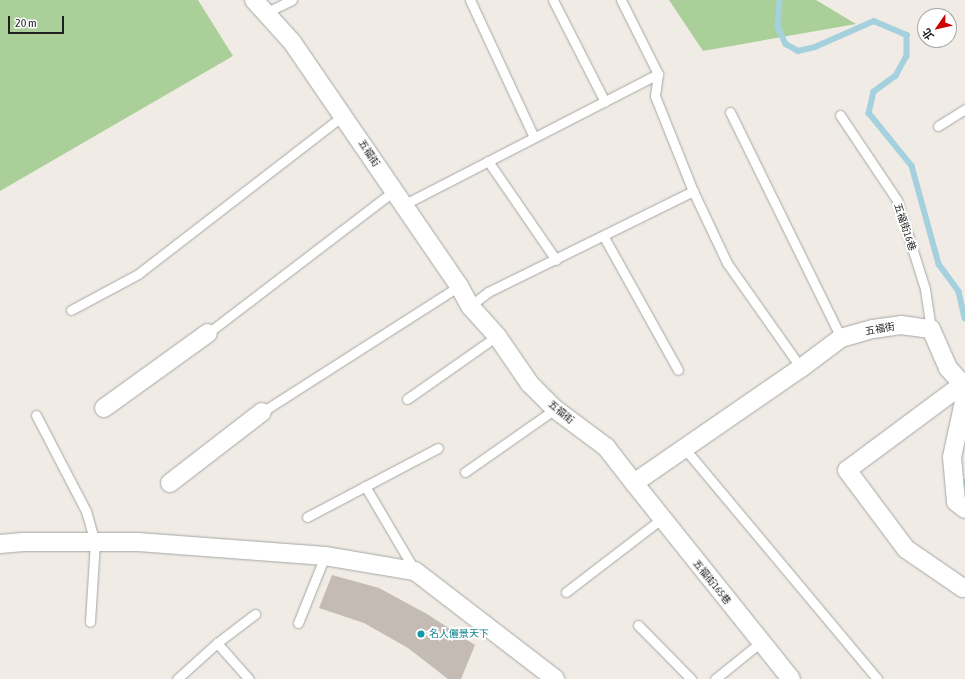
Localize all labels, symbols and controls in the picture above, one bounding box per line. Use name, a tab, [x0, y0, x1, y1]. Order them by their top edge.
scale bar	[10, 8, 66, 34]
north arrow	[917, 8, 957, 48]
text: 20 m	[15, 16, 37, 30]
text: 北	[920, 26, 936, 42]
street label: 五福街	[356, 137, 382, 169]
street label: 五福街16巷	[892, 202, 918, 252]
street label: 五福街	[864, 320, 896, 338]
street label: 五福街	[546, 398, 576, 426]
street label: 五福街165巷	[690, 557, 734, 607]
place label: 名人儷景天下	[429, 628, 489, 640]
marker: 名人儷景天下	[416, 629, 426, 639]

